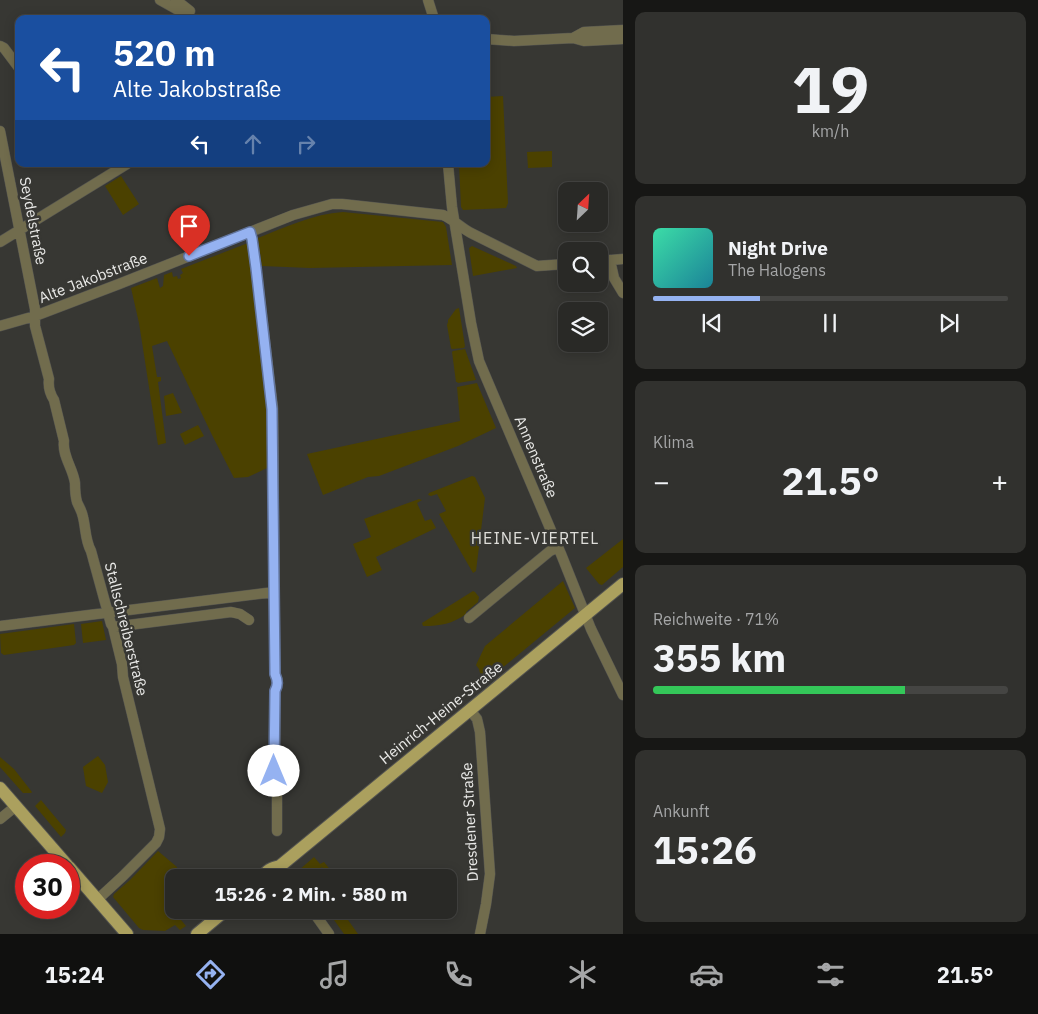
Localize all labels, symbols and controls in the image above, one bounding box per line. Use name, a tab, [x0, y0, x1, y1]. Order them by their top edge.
text: 520 m	[113, 30, 216, 76]
icon: left	[30, 35, 95, 100]
text: 19	[791, 46, 870, 131]
text: Alte Jakobstraße	[113, 74, 281, 103]
text: km/h	[812, 121, 849, 141]
icon: left	[186, 130, 214, 158]
icon: ahead	[239, 130, 267, 158]
icon: right	[292, 130, 320, 158]
street label: Seydelstraße	[16, 175, 51, 266]
north arrow	[558, 182, 608, 232]
map controls	[558, 182, 608, 352]
pin	[168, 205, 210, 256]
icon: arrive	[175, 212, 203, 240]
text: Night Drive	[728, 236, 828, 260]
button: search	[558, 242, 608, 292]
street label: Alte Jakobstraße	[36, 248, 150, 307]
text: The Halogens	[728, 260, 826, 280]
button: layers	[558, 302, 608, 352]
icon: previous	[698, 309, 726, 337]
icon: pause	[816, 309, 844, 337]
icon: next	[935, 309, 963, 337]
street label: Annenstraße	[511, 413, 562, 501]
text: Klima	[653, 432, 694, 452]
text: 21.5°	[781, 456, 880, 505]
text: −	[653, 463, 670, 500]
text: +	[991, 463, 1008, 500]
district label: HEINE-VIERTEL	[471, 528, 599, 548]
street label: Stallschreiberstraße	[101, 560, 152, 698]
text: Reichweite · 71%	[653, 609, 779, 629]
text: 355 km	[653, 633, 786, 682]
street label: Heinrich-Heine-Straße	[375, 657, 506, 768]
position arrow	[247, 744, 299, 796]
street label: Dresdener Straße	[457, 762, 482, 882]
text: Ankunft	[653, 801, 710, 821]
text: 15:26	[653, 825, 757, 874]
speed limit sign: 30	[15, 854, 80, 919]
text: 15:26 · 2 Min. · 580 m	[214, 882, 408, 906]
icon: directions	[193, 957, 228, 992]
icon: music	[317, 957, 352, 992]
icon: phone	[441, 957, 476, 992]
icon: climate	[565, 957, 600, 992]
icon: car	[689, 957, 724, 992]
icon: filters	[813, 957, 848, 992]
text: 15:24	[44, 960, 105, 989]
text: 21.5°	[937, 960, 994, 989]

